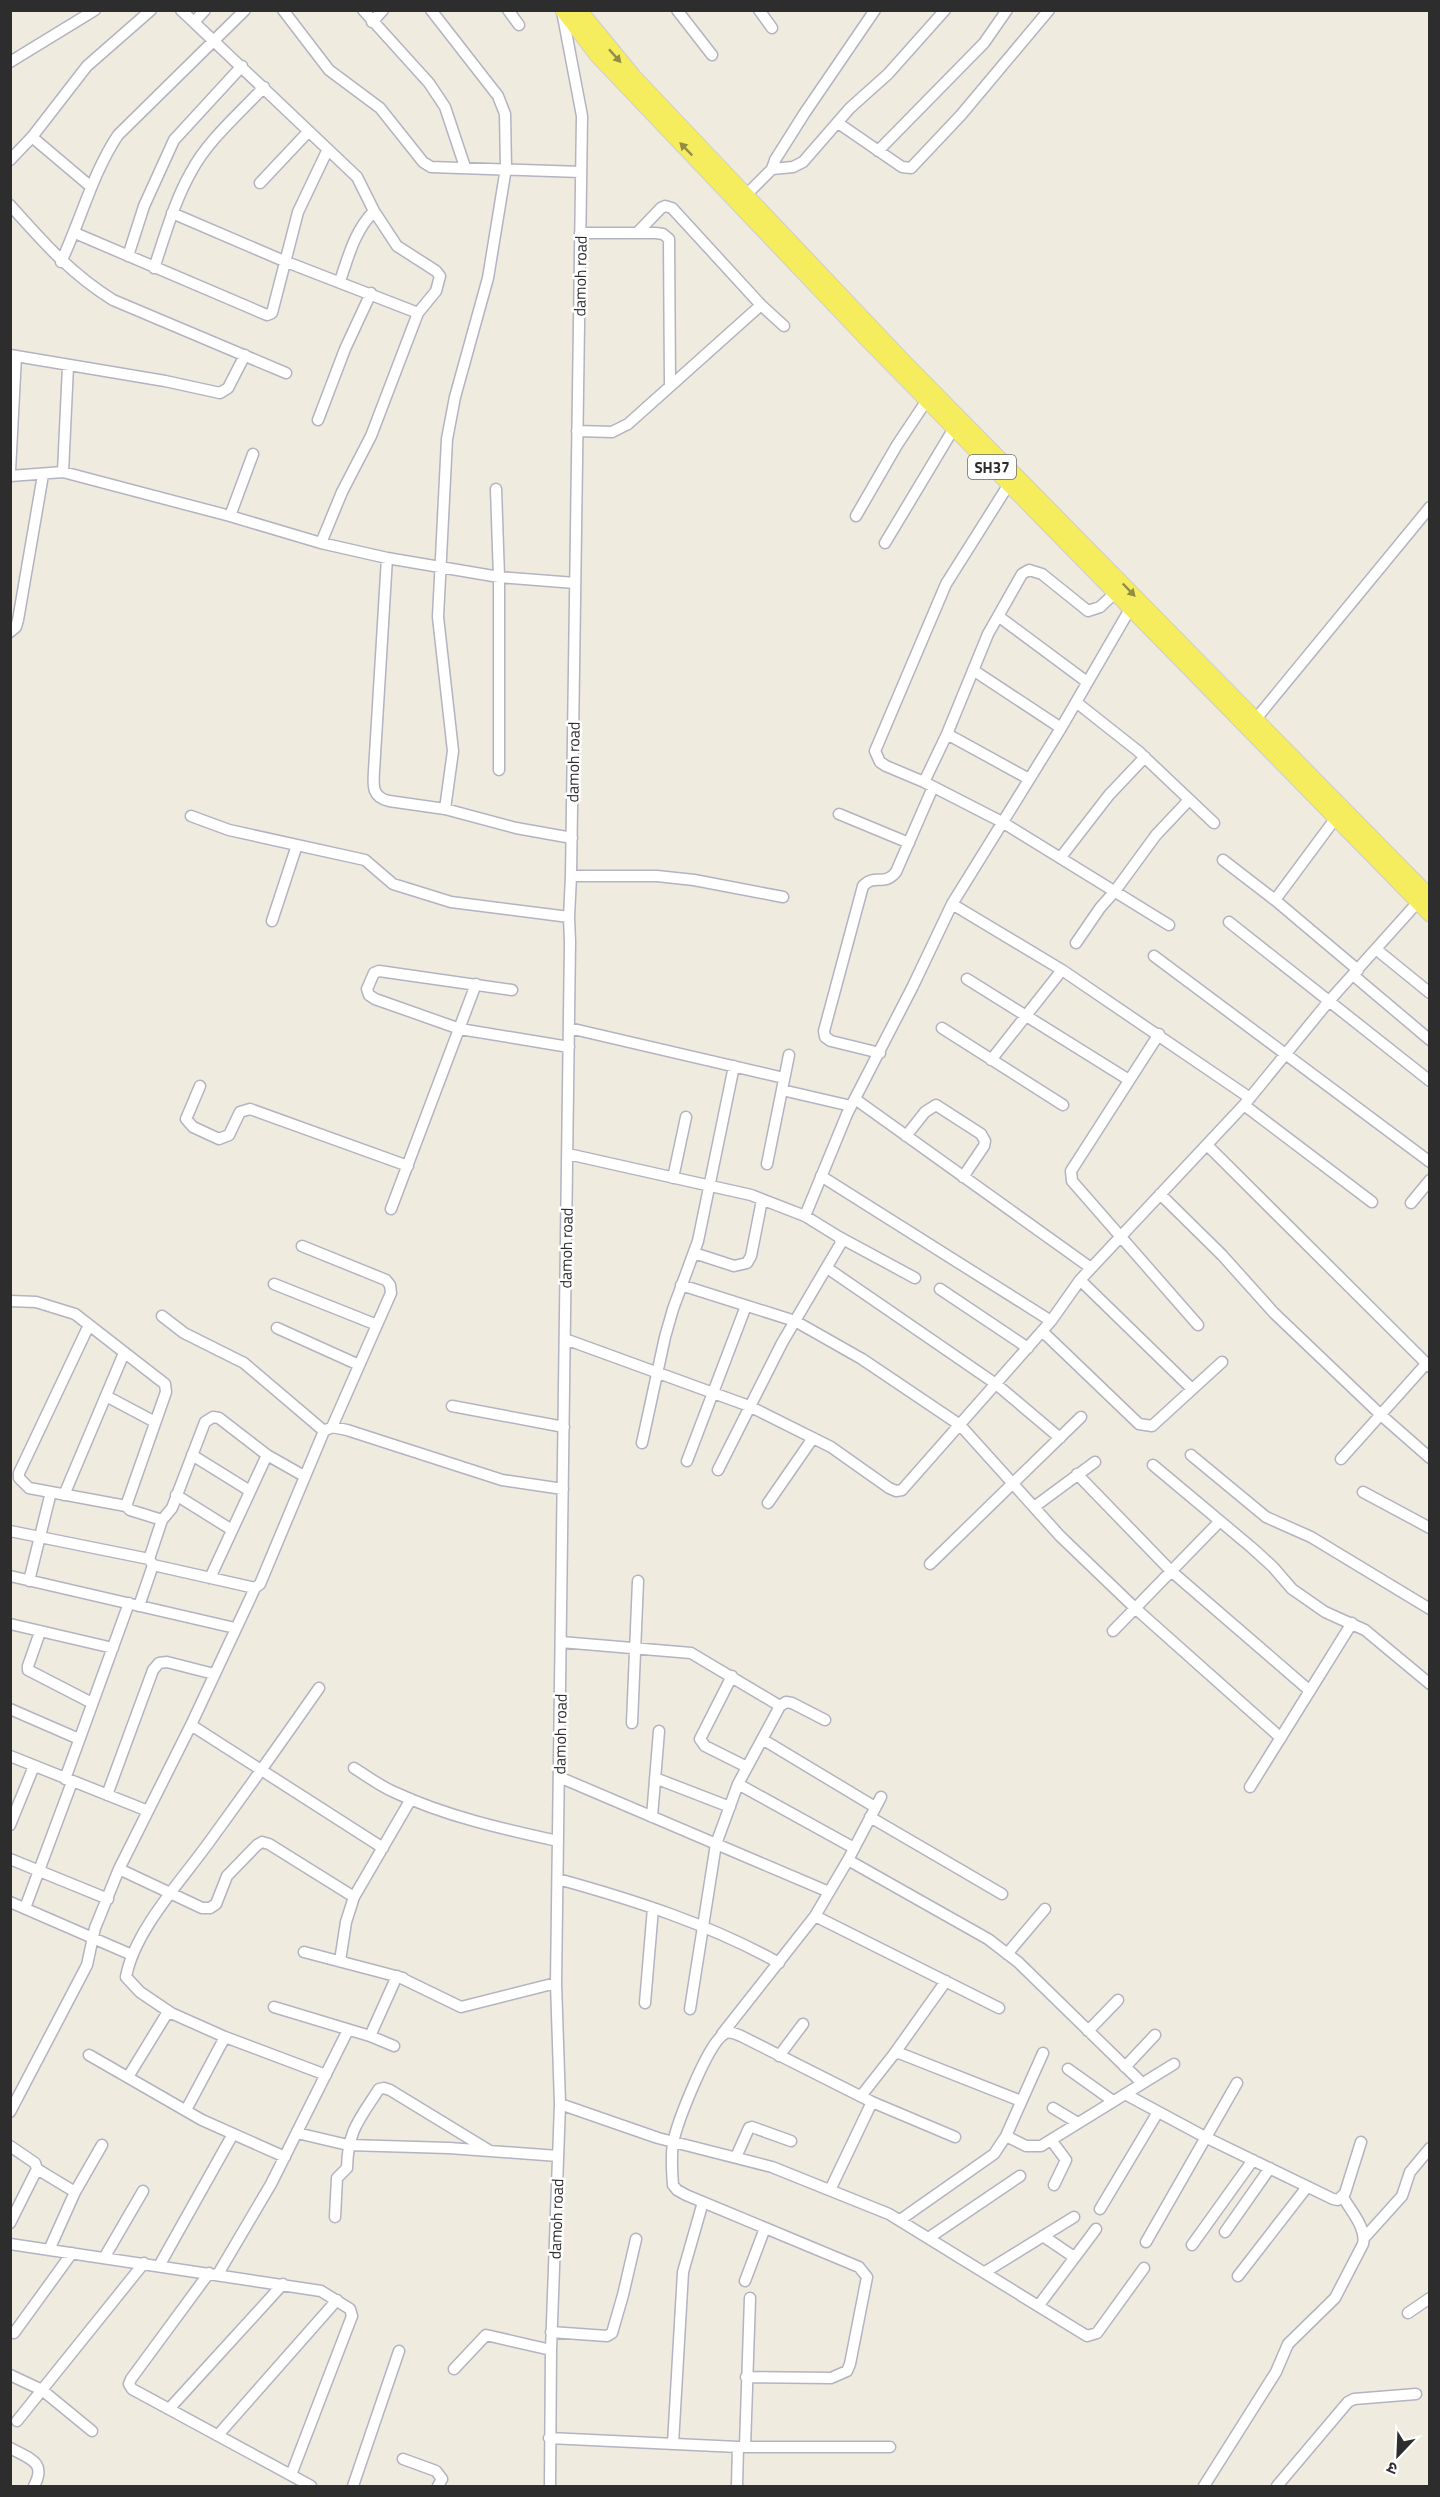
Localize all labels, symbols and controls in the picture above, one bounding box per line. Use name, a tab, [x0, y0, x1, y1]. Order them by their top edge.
one-way arrow	[608, 48, 621, 63]
one-way arrow	[680, 142, 694, 156]
street label: damoh road	[567, 235, 593, 317]
road number: SH37	[968, 455, 1016, 479]
one-way arrow	[1121, 583, 1135, 597]
street label: damoh road	[560, 721, 586, 803]
street label: damoh road	[553, 1207, 579, 1289]
street label: damoh road	[547, 1693, 573, 1775]
street label: damoh road	[543, 2178, 569, 2260]
north arrow	[1368, 2425, 1428, 2485]
text: उ	[1383, 2456, 1401, 2482]

